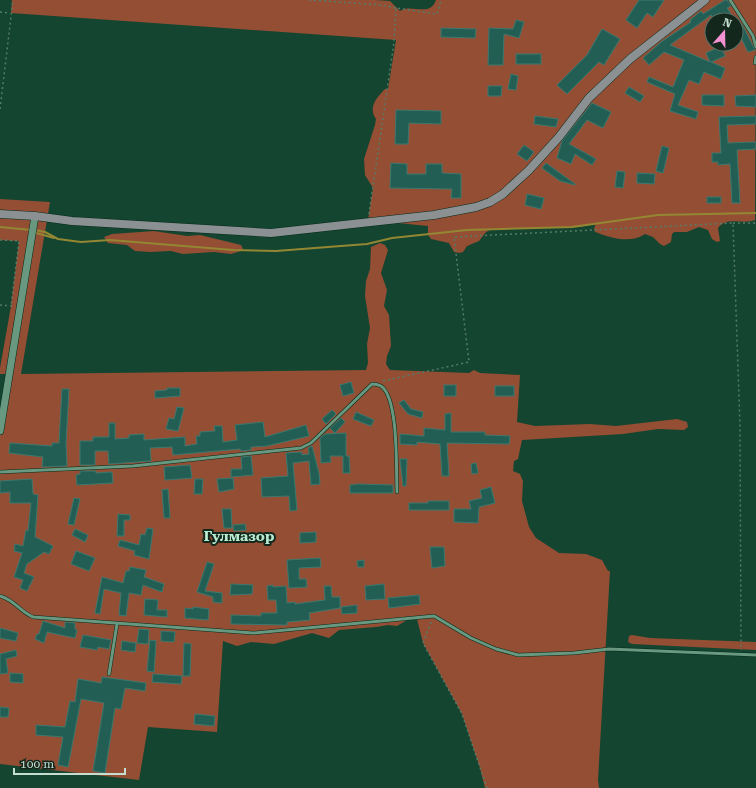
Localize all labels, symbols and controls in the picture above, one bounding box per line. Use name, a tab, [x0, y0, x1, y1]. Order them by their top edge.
north arrow	[704, 12, 744, 52]
text: N	[721, 16, 734, 31]
district label: Гулмазор	[204, 528, 274, 544]
scale bar	[14, 750, 125, 776]
text: 100 m	[20, 757, 54, 771]

